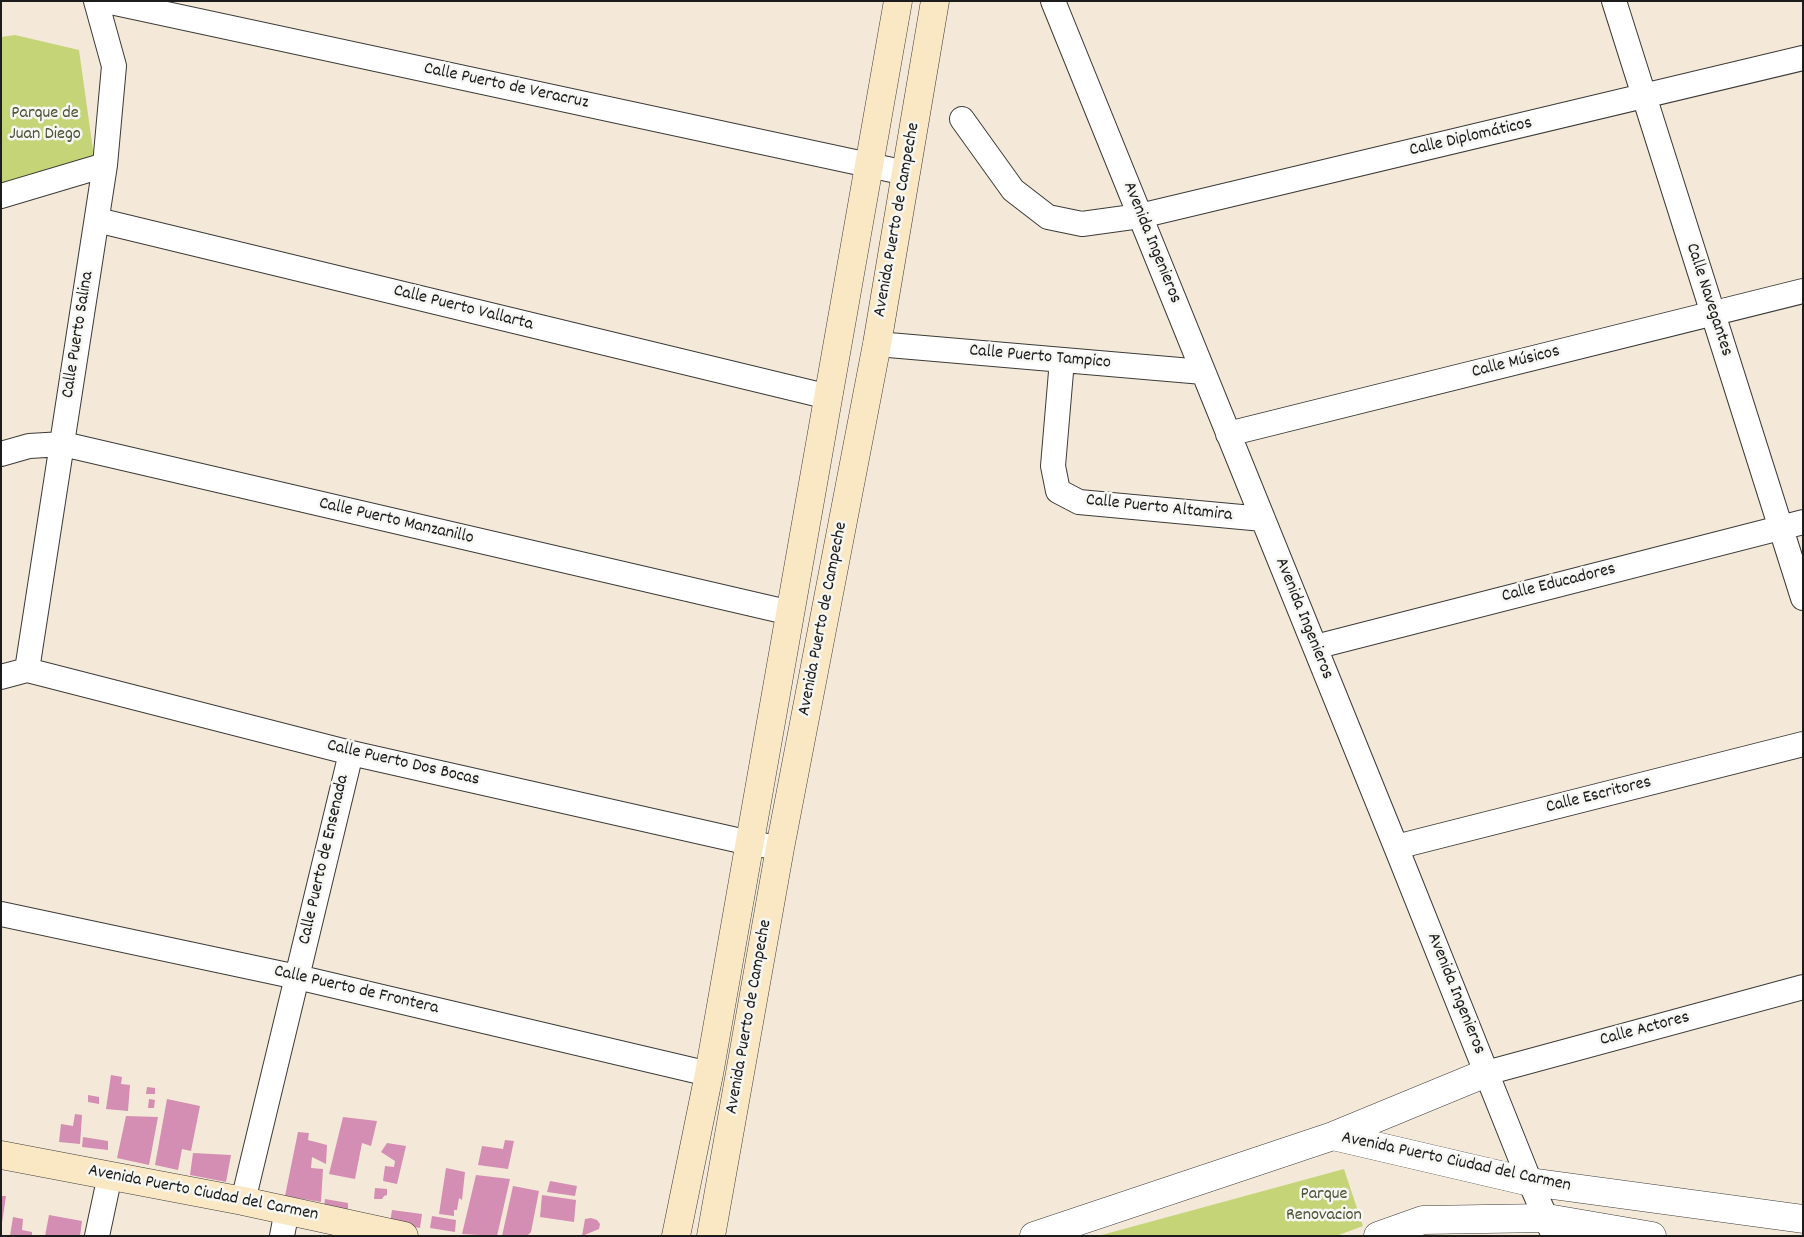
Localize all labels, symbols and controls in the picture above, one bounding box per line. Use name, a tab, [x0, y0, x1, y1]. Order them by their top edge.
street label: Calle Puerto de Veracruz	[422, 59, 590, 115]
park label: Parque de Juan Diego	[9, 104, 81, 146]
street label: Calle Diplomáticos	[1408, 113, 1534, 163]
street label: Avenida Puerto de Campeche	[870, 121, 926, 319]
street label: Avenida Ingenieros	[1117, 179, 1185, 307]
street label: Calle Navegantes	[1680, 241, 1736, 359]
street label: Calle Puerto Salina	[58, 270, 100, 400]
street label: Calle Puerto Vallarta	[391, 281, 535, 337]
street label: Calle Puerto Tampico	[968, 341, 1112, 375]
street label: Calle Músicos	[1470, 342, 1562, 384]
street label: Calle Puerto Altamira	[1085, 491, 1233, 527]
street label: Calle Puerto Manzanillo	[317, 494, 475, 550]
street label: Avenida Puerto de Campeche	[795, 520, 853, 718]
street label: Avenida Ingenieros	[1269, 555, 1337, 683]
street label: Calle Educadores	[1500, 559, 1618, 609]
street label: Calle Puerto Dos Bocas	[325, 736, 481, 792]
street label: Calle Escritores	[1544, 772, 1654, 820]
street label: Calle Puerto de Ensenada	[295, 773, 355, 947]
street label: Avenida Puerto de Campeche	[722, 918, 778, 1116]
street label: Avenida Ingenieros	[1421, 930, 1489, 1058]
street label: Calle Puerto de Frontera	[272, 962, 440, 1020]
street label: Calle Actores	[1598, 1008, 1692, 1052]
street label: Avenida Puerto Ciudad del Carmen	[1339, 1128, 1573, 1198]
street label: Avenida Puerto Ciudad del Carmen	[86, 1161, 320, 1227]
park label: Parque Renovacion	[1286, 1185, 1362, 1228]

